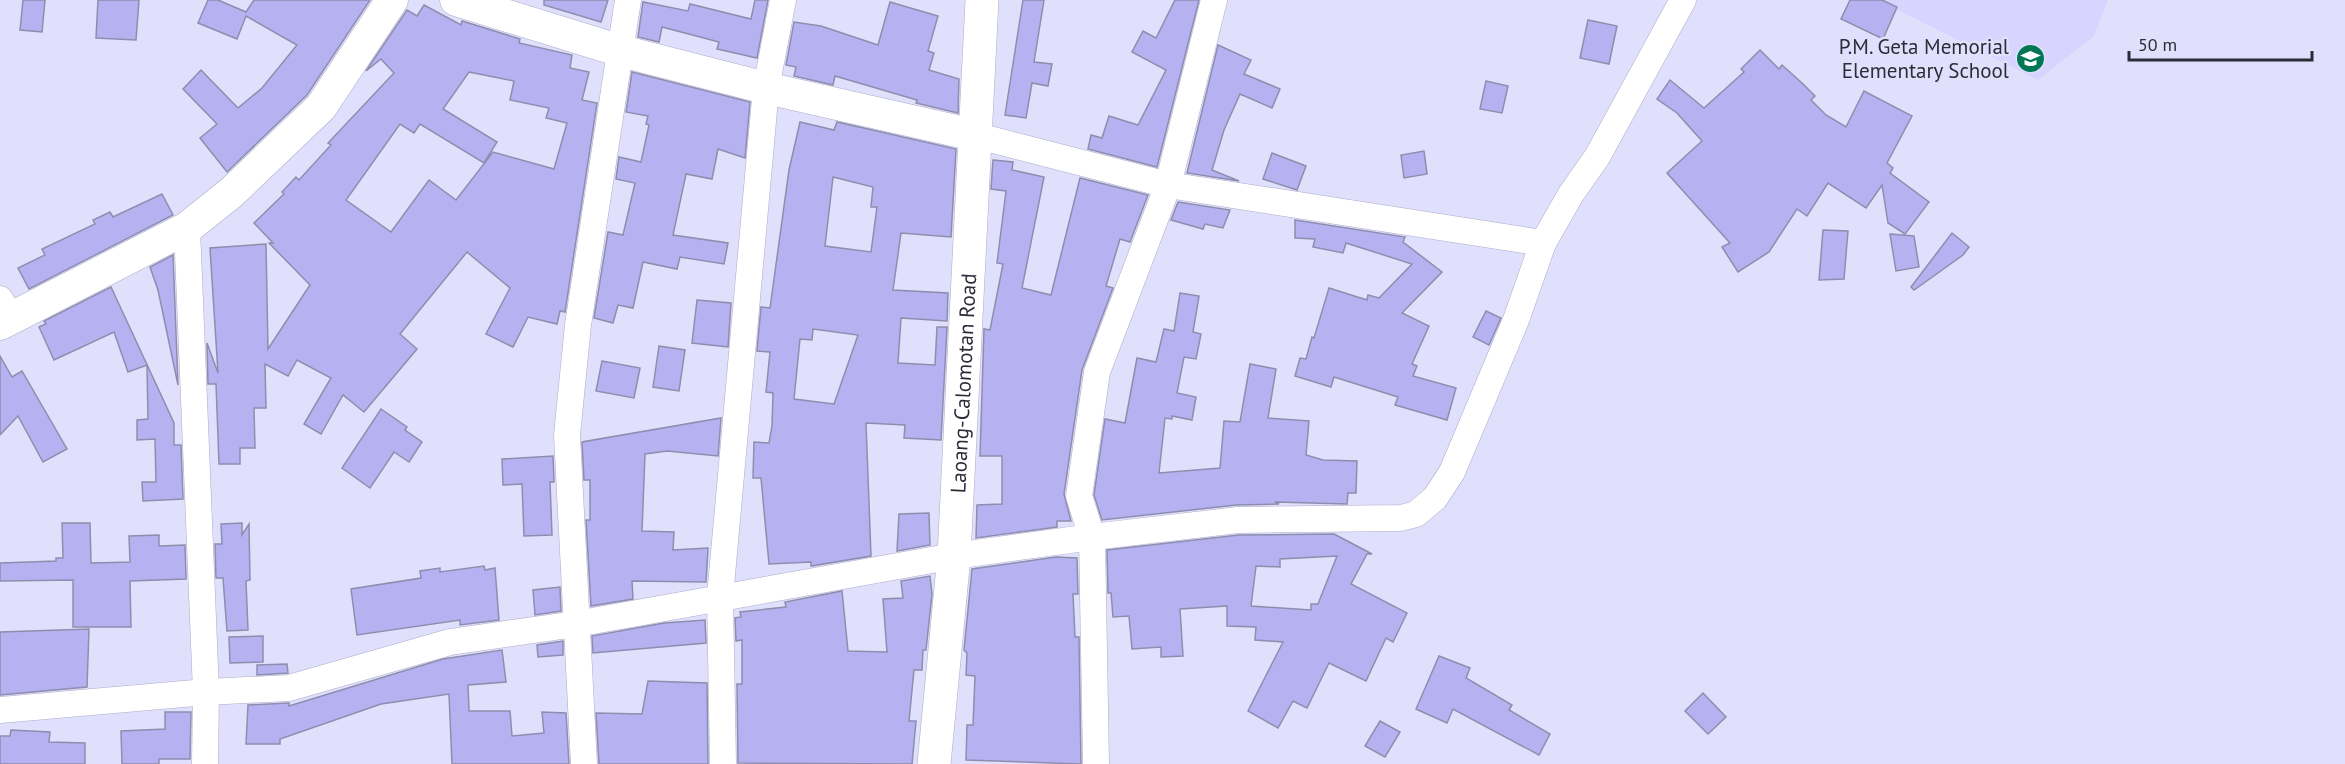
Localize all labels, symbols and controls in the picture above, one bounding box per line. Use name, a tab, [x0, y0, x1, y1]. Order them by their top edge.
scale bar	[2129, 24, 2312, 62]
place label: P.M. Geta Memorial Elementary School	[1839, 33, 2009, 84]
text: 50 m	[2138, 33, 2177, 56]
school or university icon: P.M. Geta Memorial Elementary School	[2014, 42, 2046, 74]
street label: Laoang-Calomotan Road	[944, 273, 982, 494]

